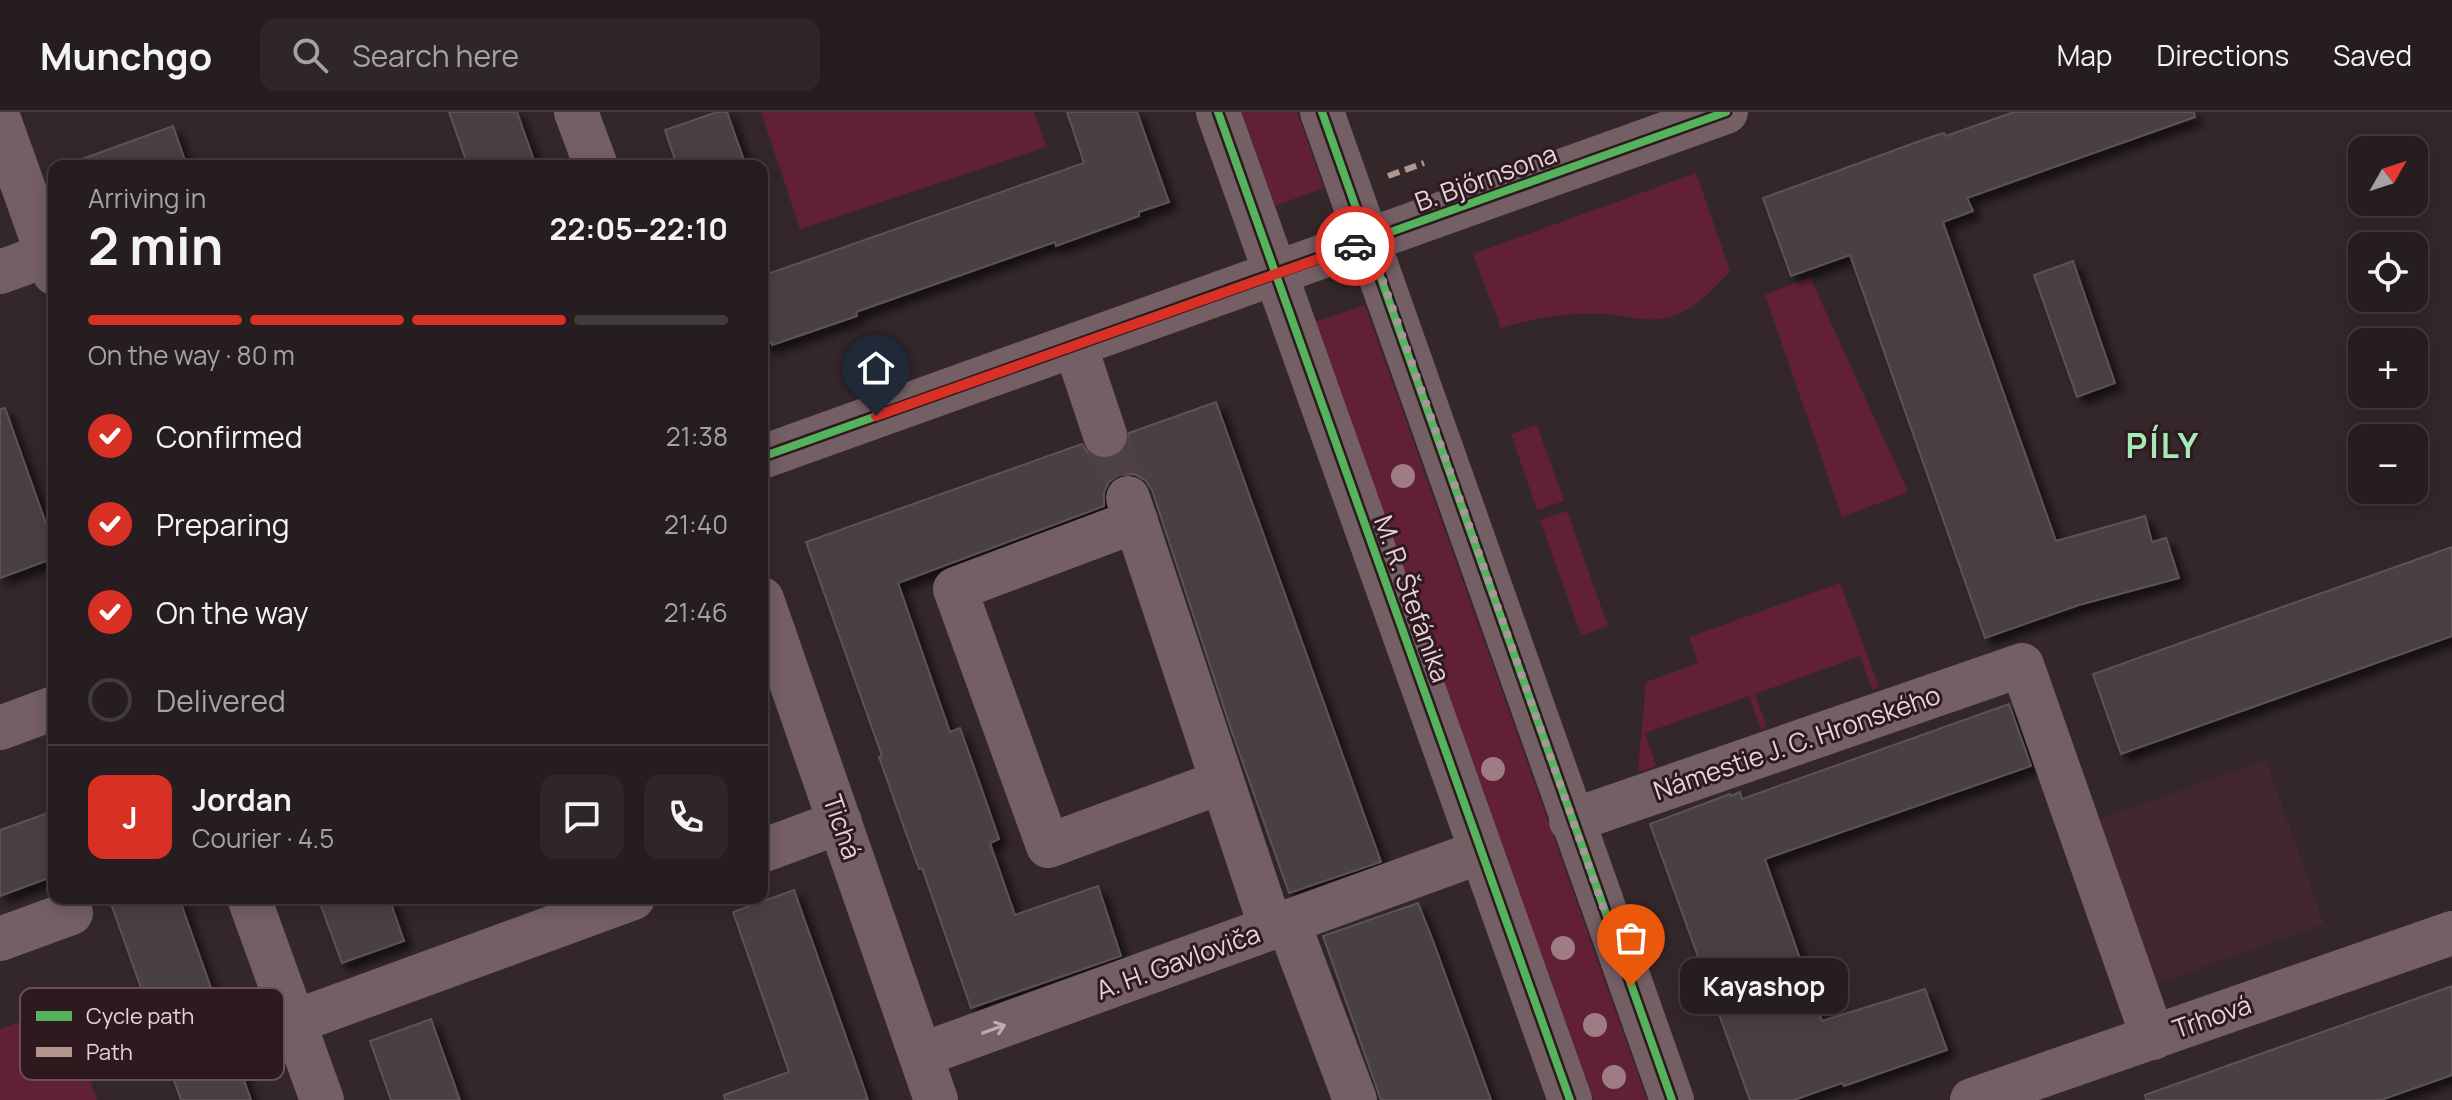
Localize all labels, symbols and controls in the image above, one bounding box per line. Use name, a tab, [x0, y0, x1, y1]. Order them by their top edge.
search box	[260, 19, 820, 91]
text: Munchgo	[40, 29, 212, 81]
icon: search	[288, 33, 332, 77]
text: Search here	[352, 35, 519, 76]
text: Map	[2057, 36, 2112, 74]
text: Directions	[2156, 36, 2289, 74]
text: Saved	[2333, 36, 2412, 74]
street label: B. Bjőrnsona	[1410, 135, 1562, 219]
north arrow	[2348, 136, 2428, 216]
map controls	[2348, 136, 2428, 504]
text: Arriving in	[88, 180, 206, 216]
courier	[1315, 206, 1395, 286]
text: 22:05–22:10	[550, 208, 728, 249]
text: 2 min	[88, 210, 223, 281]
icon: car	[1333, 224, 1377, 268]
button: locate	[2348, 232, 2428, 312]
button: +	[2348, 328, 2428, 408]
pin	[842, 334, 910, 416]
text: On the way · 80 m	[88, 337, 295, 373]
icon: home	[854, 346, 898, 390]
icon: check	[88, 414, 132, 458]
text: Confirmed	[156, 416, 303, 457]
text: 21:38	[666, 418, 728, 454]
district label: PÍLY	[2126, 422, 2200, 468]
button: −	[2348, 424, 2428, 504]
icon: check	[88, 502, 132, 546]
text: Preparing	[156, 504, 290, 545]
text: 21:40	[664, 506, 728, 542]
street label: M. R. Štefánika	[1366, 510, 1460, 687]
icon: check	[88, 590, 132, 634]
text: On the way	[156, 592, 309, 633]
text: 21:46	[664, 594, 728, 630]
street label: Námestie J. C. Hronského	[1648, 676, 1945, 808]
text: Delivered	[156, 680, 286, 721]
button: chat	[540, 775, 624, 859]
button: phone	[644, 775, 728, 859]
text: Jordan	[192, 779, 292, 820]
street label: Tichá	[815, 790, 871, 864]
text: J	[122, 797, 138, 838]
text: Courier · 4.5	[192, 820, 334, 856]
pin	[1597, 904, 1665, 986]
street label: A. H. Gavloviča	[1091, 915, 1265, 1007]
icon: bag	[1609, 916, 1653, 960]
callout: Kayashop	[1679, 958, 1847, 1014]
text: Kayashop	[1703, 968, 1825, 1004]
street label: Trhová	[2168, 986, 2256, 1046]
legend	[20, 988, 284, 1080]
text: Cycle path	[86, 1001, 194, 1031]
one-way arrow	[981, 1021, 1006, 1035]
text: Path	[86, 1037, 133, 1067]

